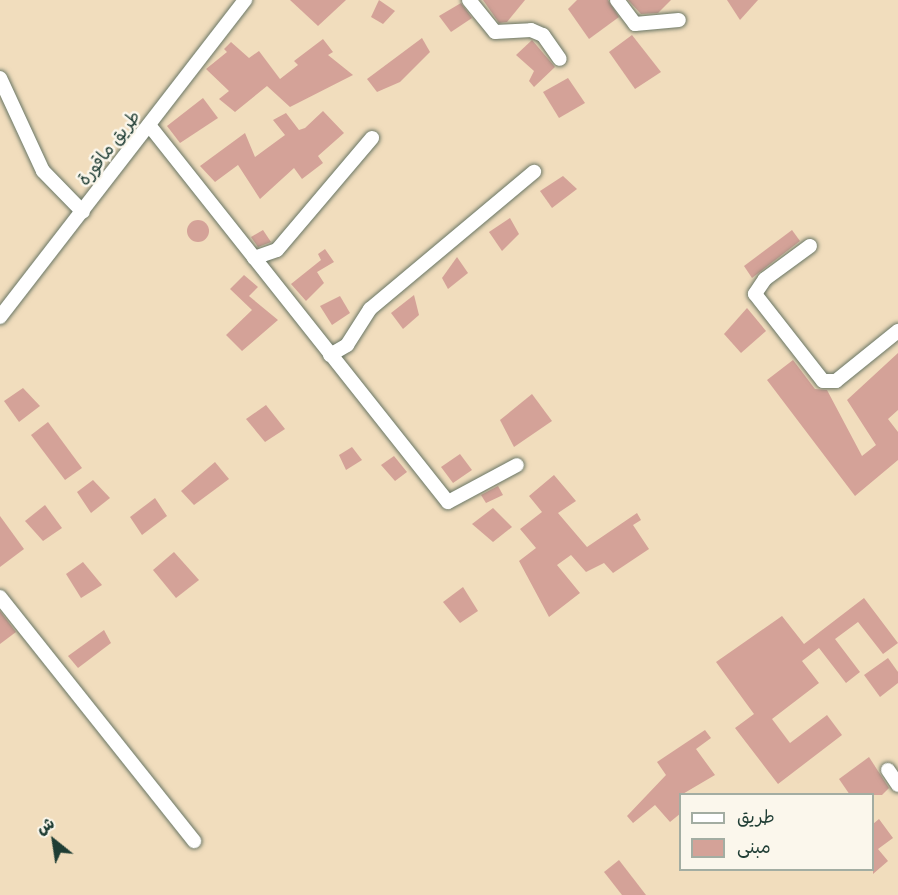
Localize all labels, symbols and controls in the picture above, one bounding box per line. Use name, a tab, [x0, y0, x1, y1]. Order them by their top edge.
street label: طريق ماقورة	[73, 106, 145, 190]
legend	[679, 793, 874, 871]
text: طريق	[737, 805, 775, 828]
north arrow	[24, 811, 84, 871]
text: ش	[32, 812, 58, 838]
text: مبنى	[737, 835, 771, 858]

